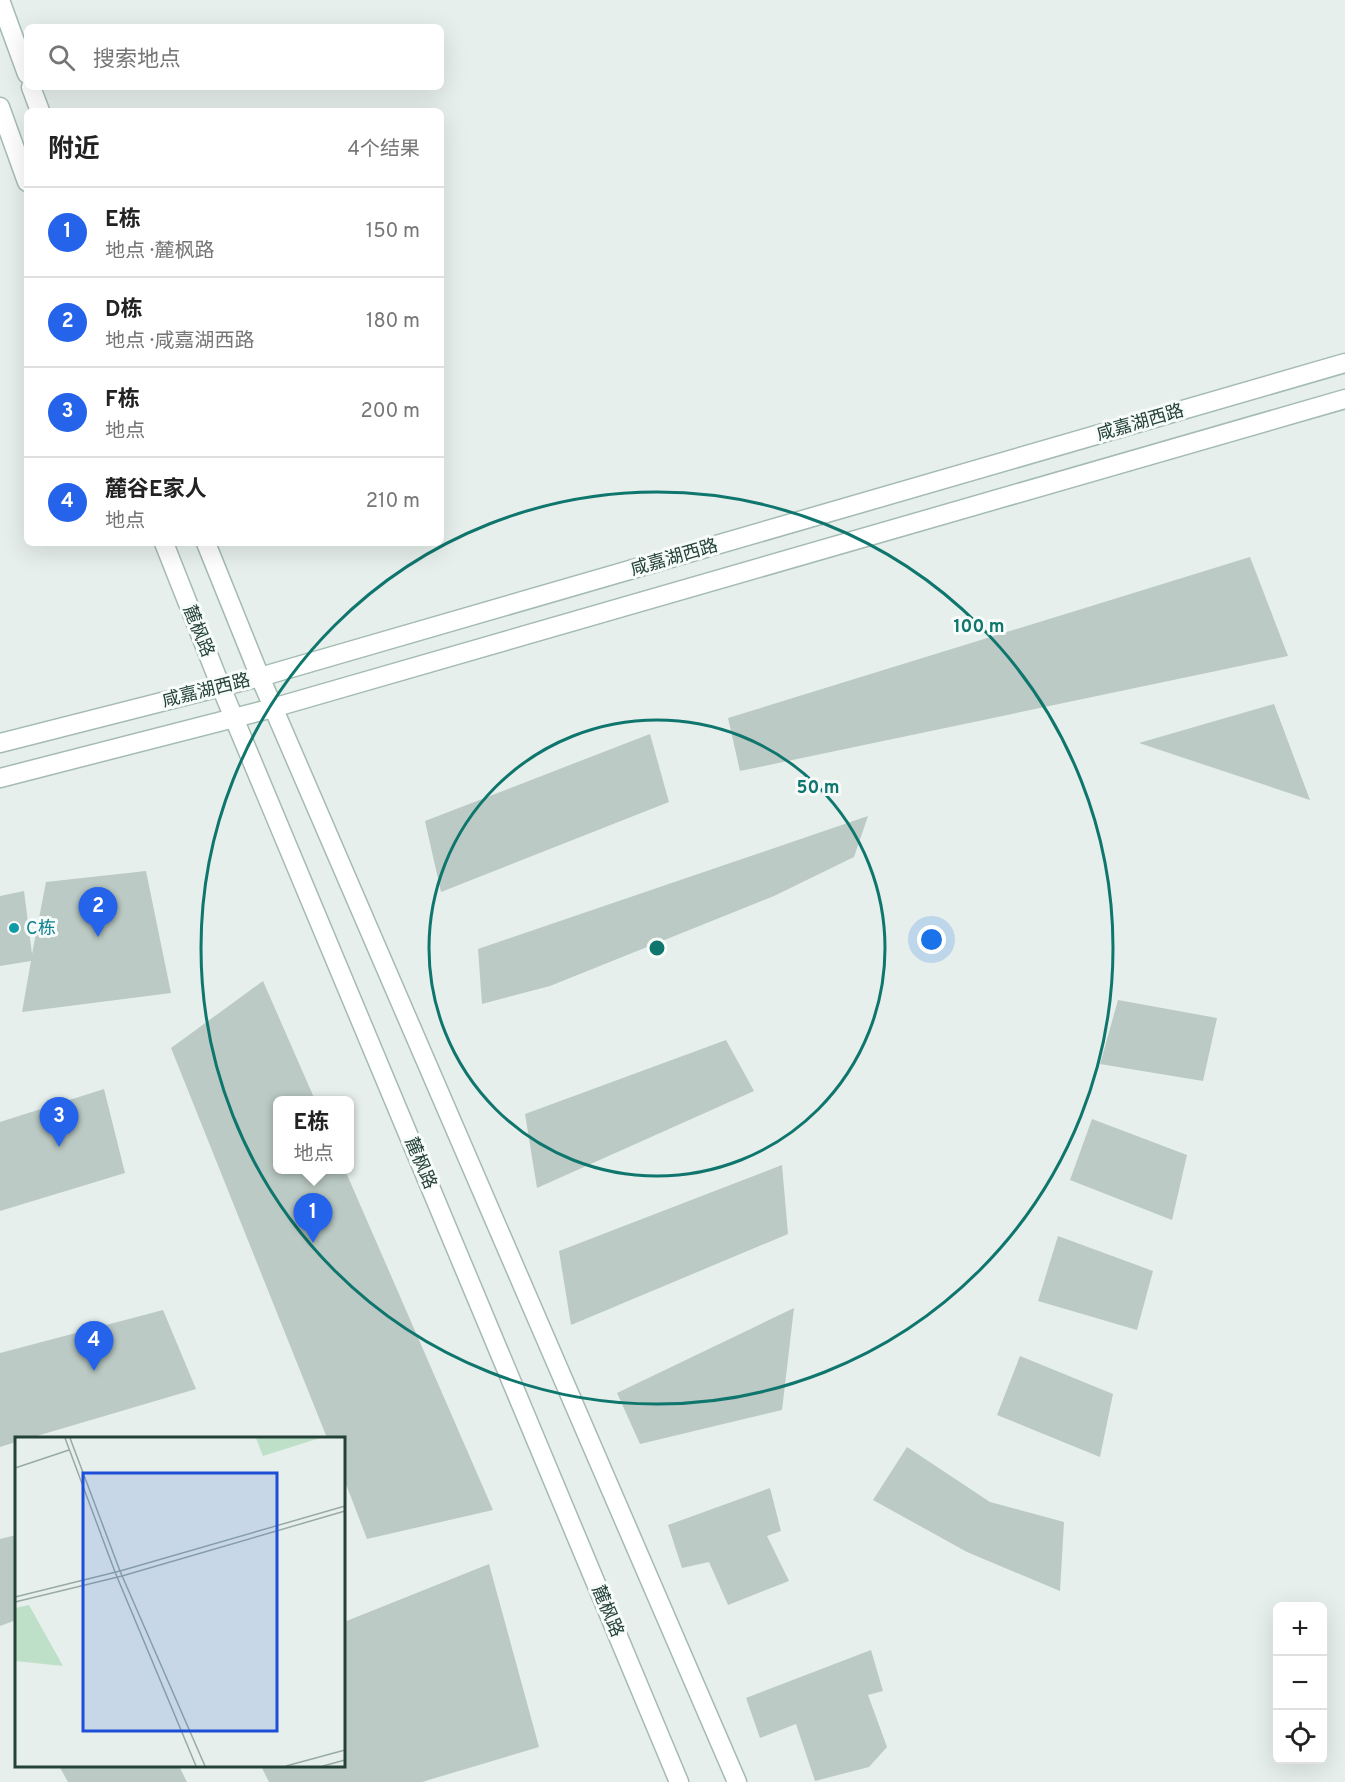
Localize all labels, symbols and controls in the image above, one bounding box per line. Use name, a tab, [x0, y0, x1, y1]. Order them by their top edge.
search box	[24, 24, 444, 90]
icon: search	[45, 41, 78, 74]
text: 搜索地点	[93, 47, 181, 74]
text: 附近	[48, 134, 100, 167]
text: 4个结果	[348, 137, 420, 163]
text: E栋	[105, 207, 141, 234]
text: 1	[64, 219, 72, 245]
text: 150 m	[366, 219, 420, 245]
text: 地点 · 麓枫路	[105, 239, 214, 265]
text: D栋	[105, 297, 143, 324]
text: 2	[61, 309, 74, 335]
text: 180 m	[366, 309, 420, 335]
text: 地点 · 咸嘉湖西路	[105, 329, 254, 355]
text: F栋	[105, 387, 140, 414]
text: 3	[62, 399, 74, 425]
text: 200 m	[361, 399, 420, 425]
street label: 咸嘉湖西路	[1094, 400, 1187, 447]
text: 地点	[105, 419, 145, 445]
text: 麓谷E家人	[105, 477, 207, 504]
text: 4	[61, 489, 74, 515]
text: 210 m	[366, 489, 420, 515]
text: 地点	[105, 509, 145, 535]
street label: 咸嘉湖西路	[628, 535, 721, 582]
street label: 麓枫路	[177, 602, 218, 661]
text: 100 m	[953, 616, 1005, 639]
street label: 咸嘉湖西路	[160, 669, 253, 714]
text: 50 m	[796, 777, 840, 800]
pin: 2	[78, 888, 118, 937]
place label: C栋	[26, 918, 56, 941]
marker: C栋	[7, 921, 21, 935]
your location	[917, 925, 946, 954]
centre of rings	[647, 938, 667, 958]
popup	[273, 1096, 354, 1174]
pin: 3	[40, 1098, 78, 1147]
text: E栋	[294, 1110, 329, 1137]
street label: 麓枫路	[398, 1134, 441, 1193]
text: 地点	[294, 1142, 334, 1168]
pin: 1	[294, 1194, 332, 1243]
pin: 4	[74, 1322, 113, 1371]
inset map	[15, 1437, 345, 1767]
street label: 麓枫路	[585, 1582, 628, 1641]
map controls	[1273, 1602, 1327, 1764]
button: +	[1273, 1602, 1327, 1656]
button: −	[1273, 1656, 1327, 1710]
button: locate	[1273, 1710, 1327, 1764]

